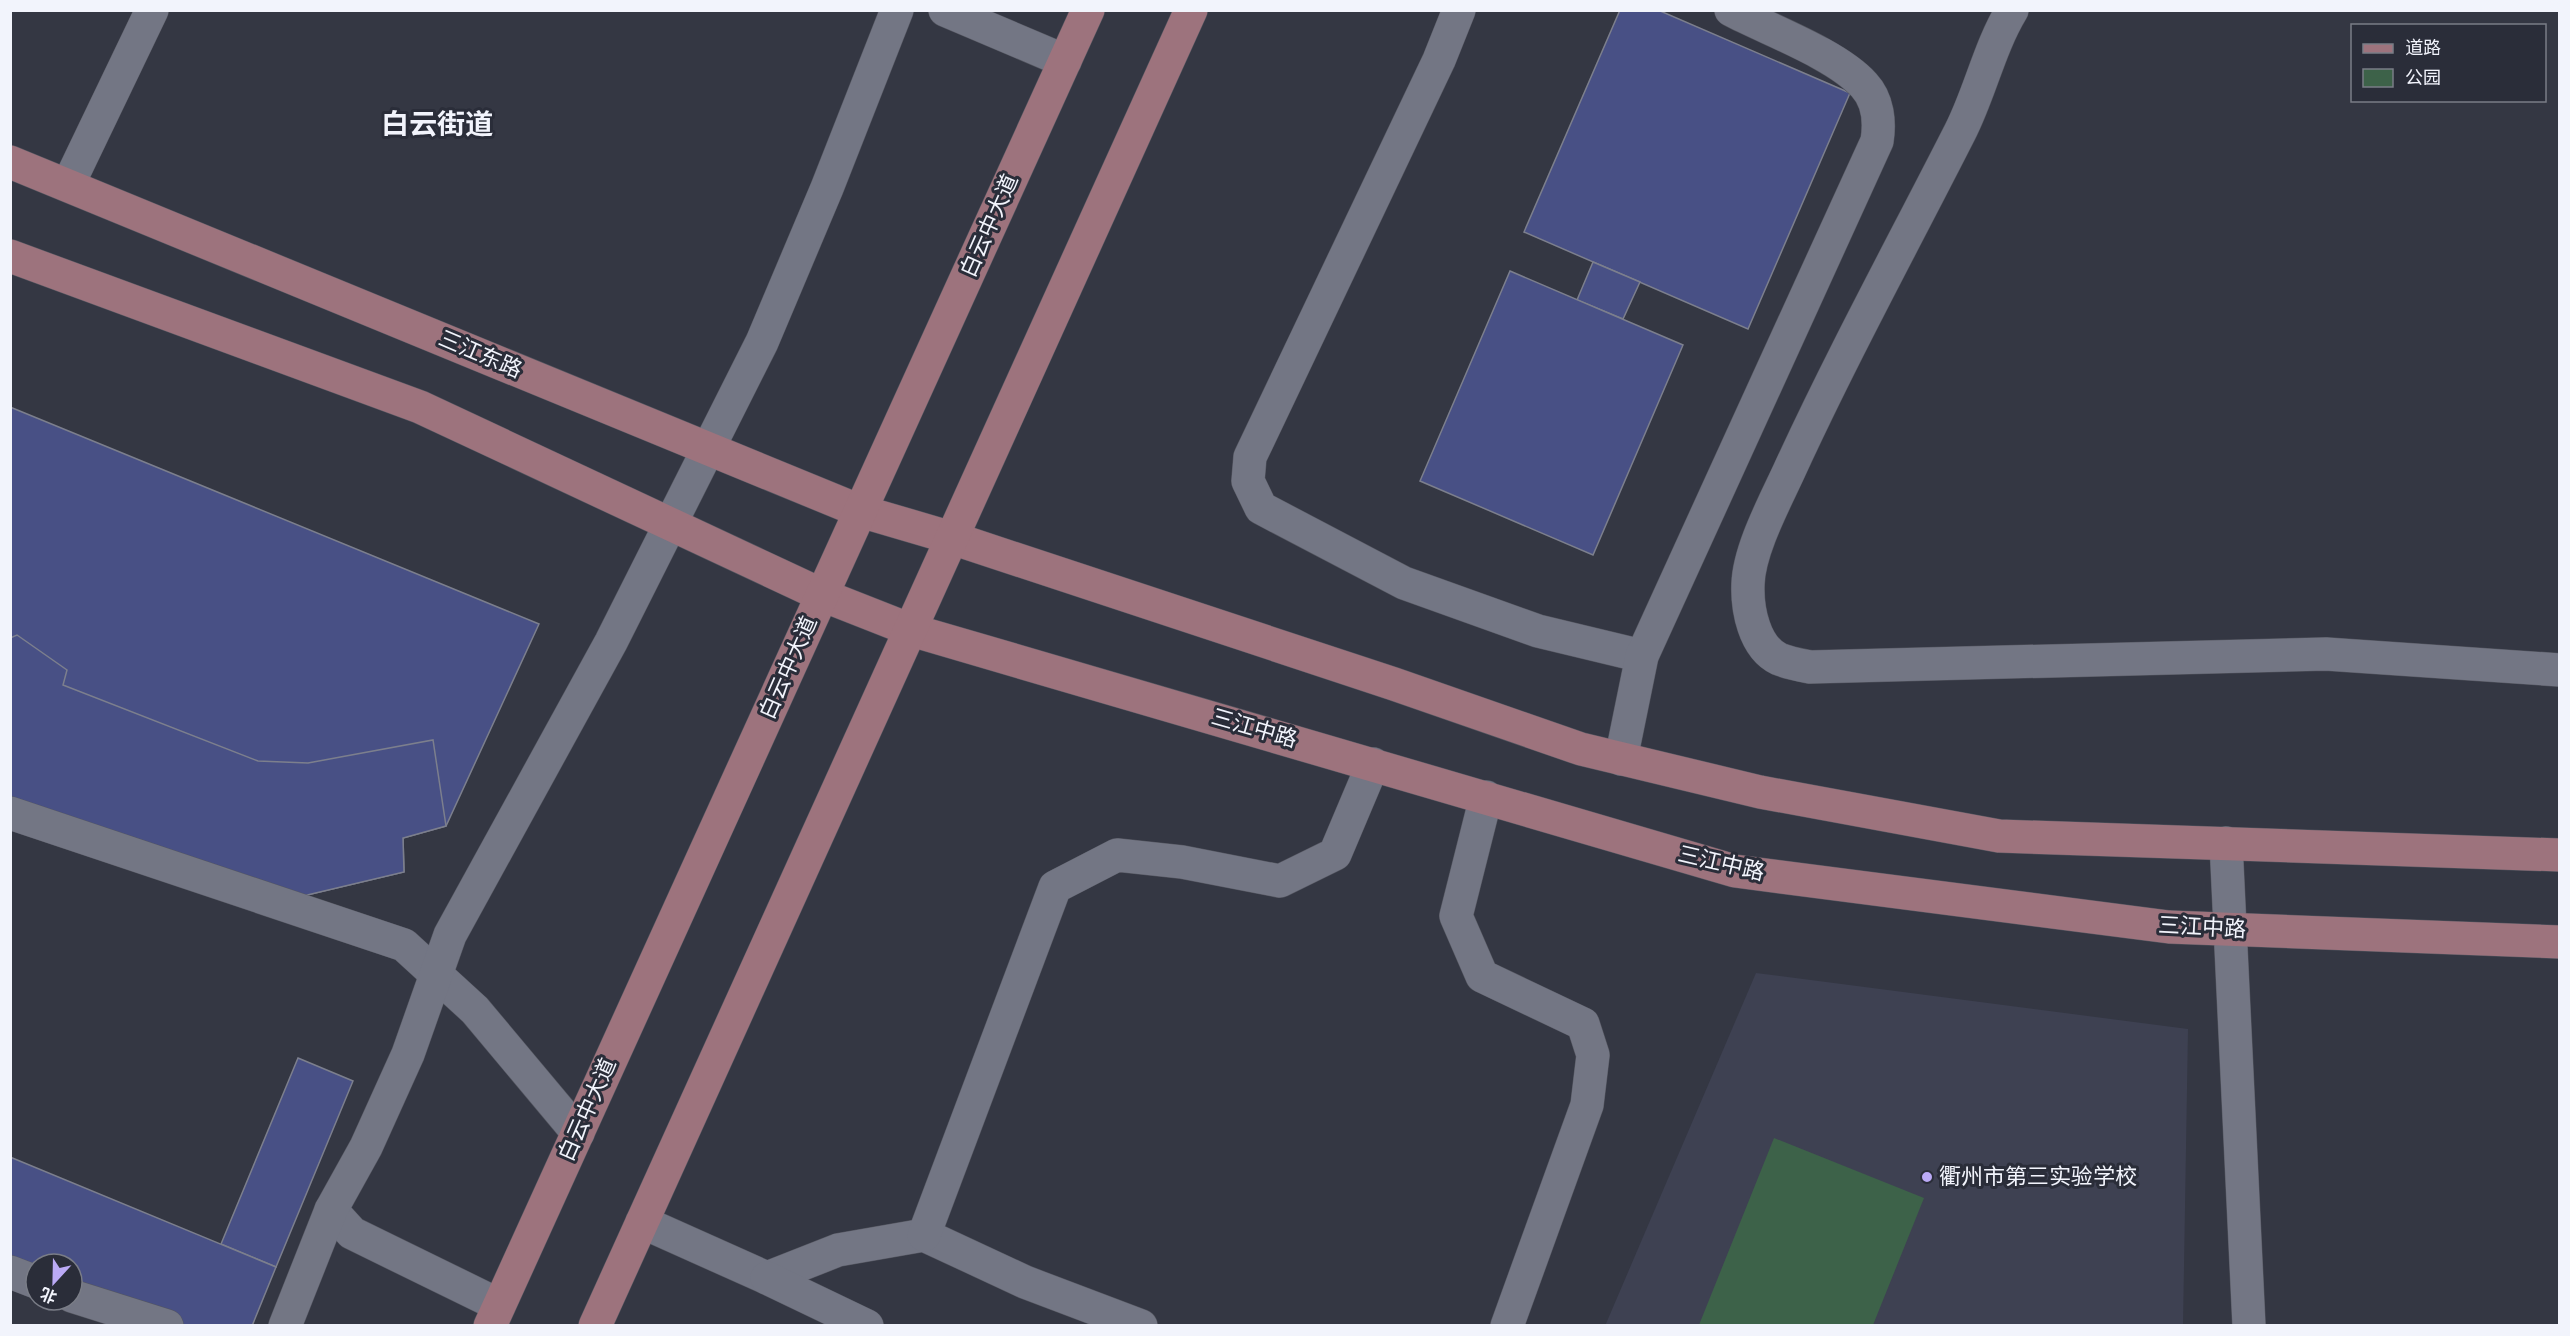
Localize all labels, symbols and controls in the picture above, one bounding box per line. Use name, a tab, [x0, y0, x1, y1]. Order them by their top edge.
legend	[2351, 24, 2546, 102]
text: 道路	[2405, 38, 2441, 59]
text: 公园	[2405, 68, 2441, 89]
district label: 白云街道	[381, 109, 493, 142]
street label: 白云中大道	[955, 170, 1025, 282]
street label: 三江东路	[434, 325, 526, 385]
street label: 白云中大道	[754, 612, 824, 724]
street label: 三江中路	[1208, 704, 1300, 754]
street label: 三江中路	[1675, 841, 1767, 887]
street label: 三江中路	[2157, 912, 2247, 944]
street label: 白云中大道	[553, 1054, 623, 1166]
place label: 衢州市第三实验学校	[1939, 1164, 2137, 1191]
marker: 衢州市第三实验学校	[1920, 1170, 1934, 1184]
north arrow	[24, 1252, 84, 1312]
text: 北	[38, 1283, 60, 1306]

